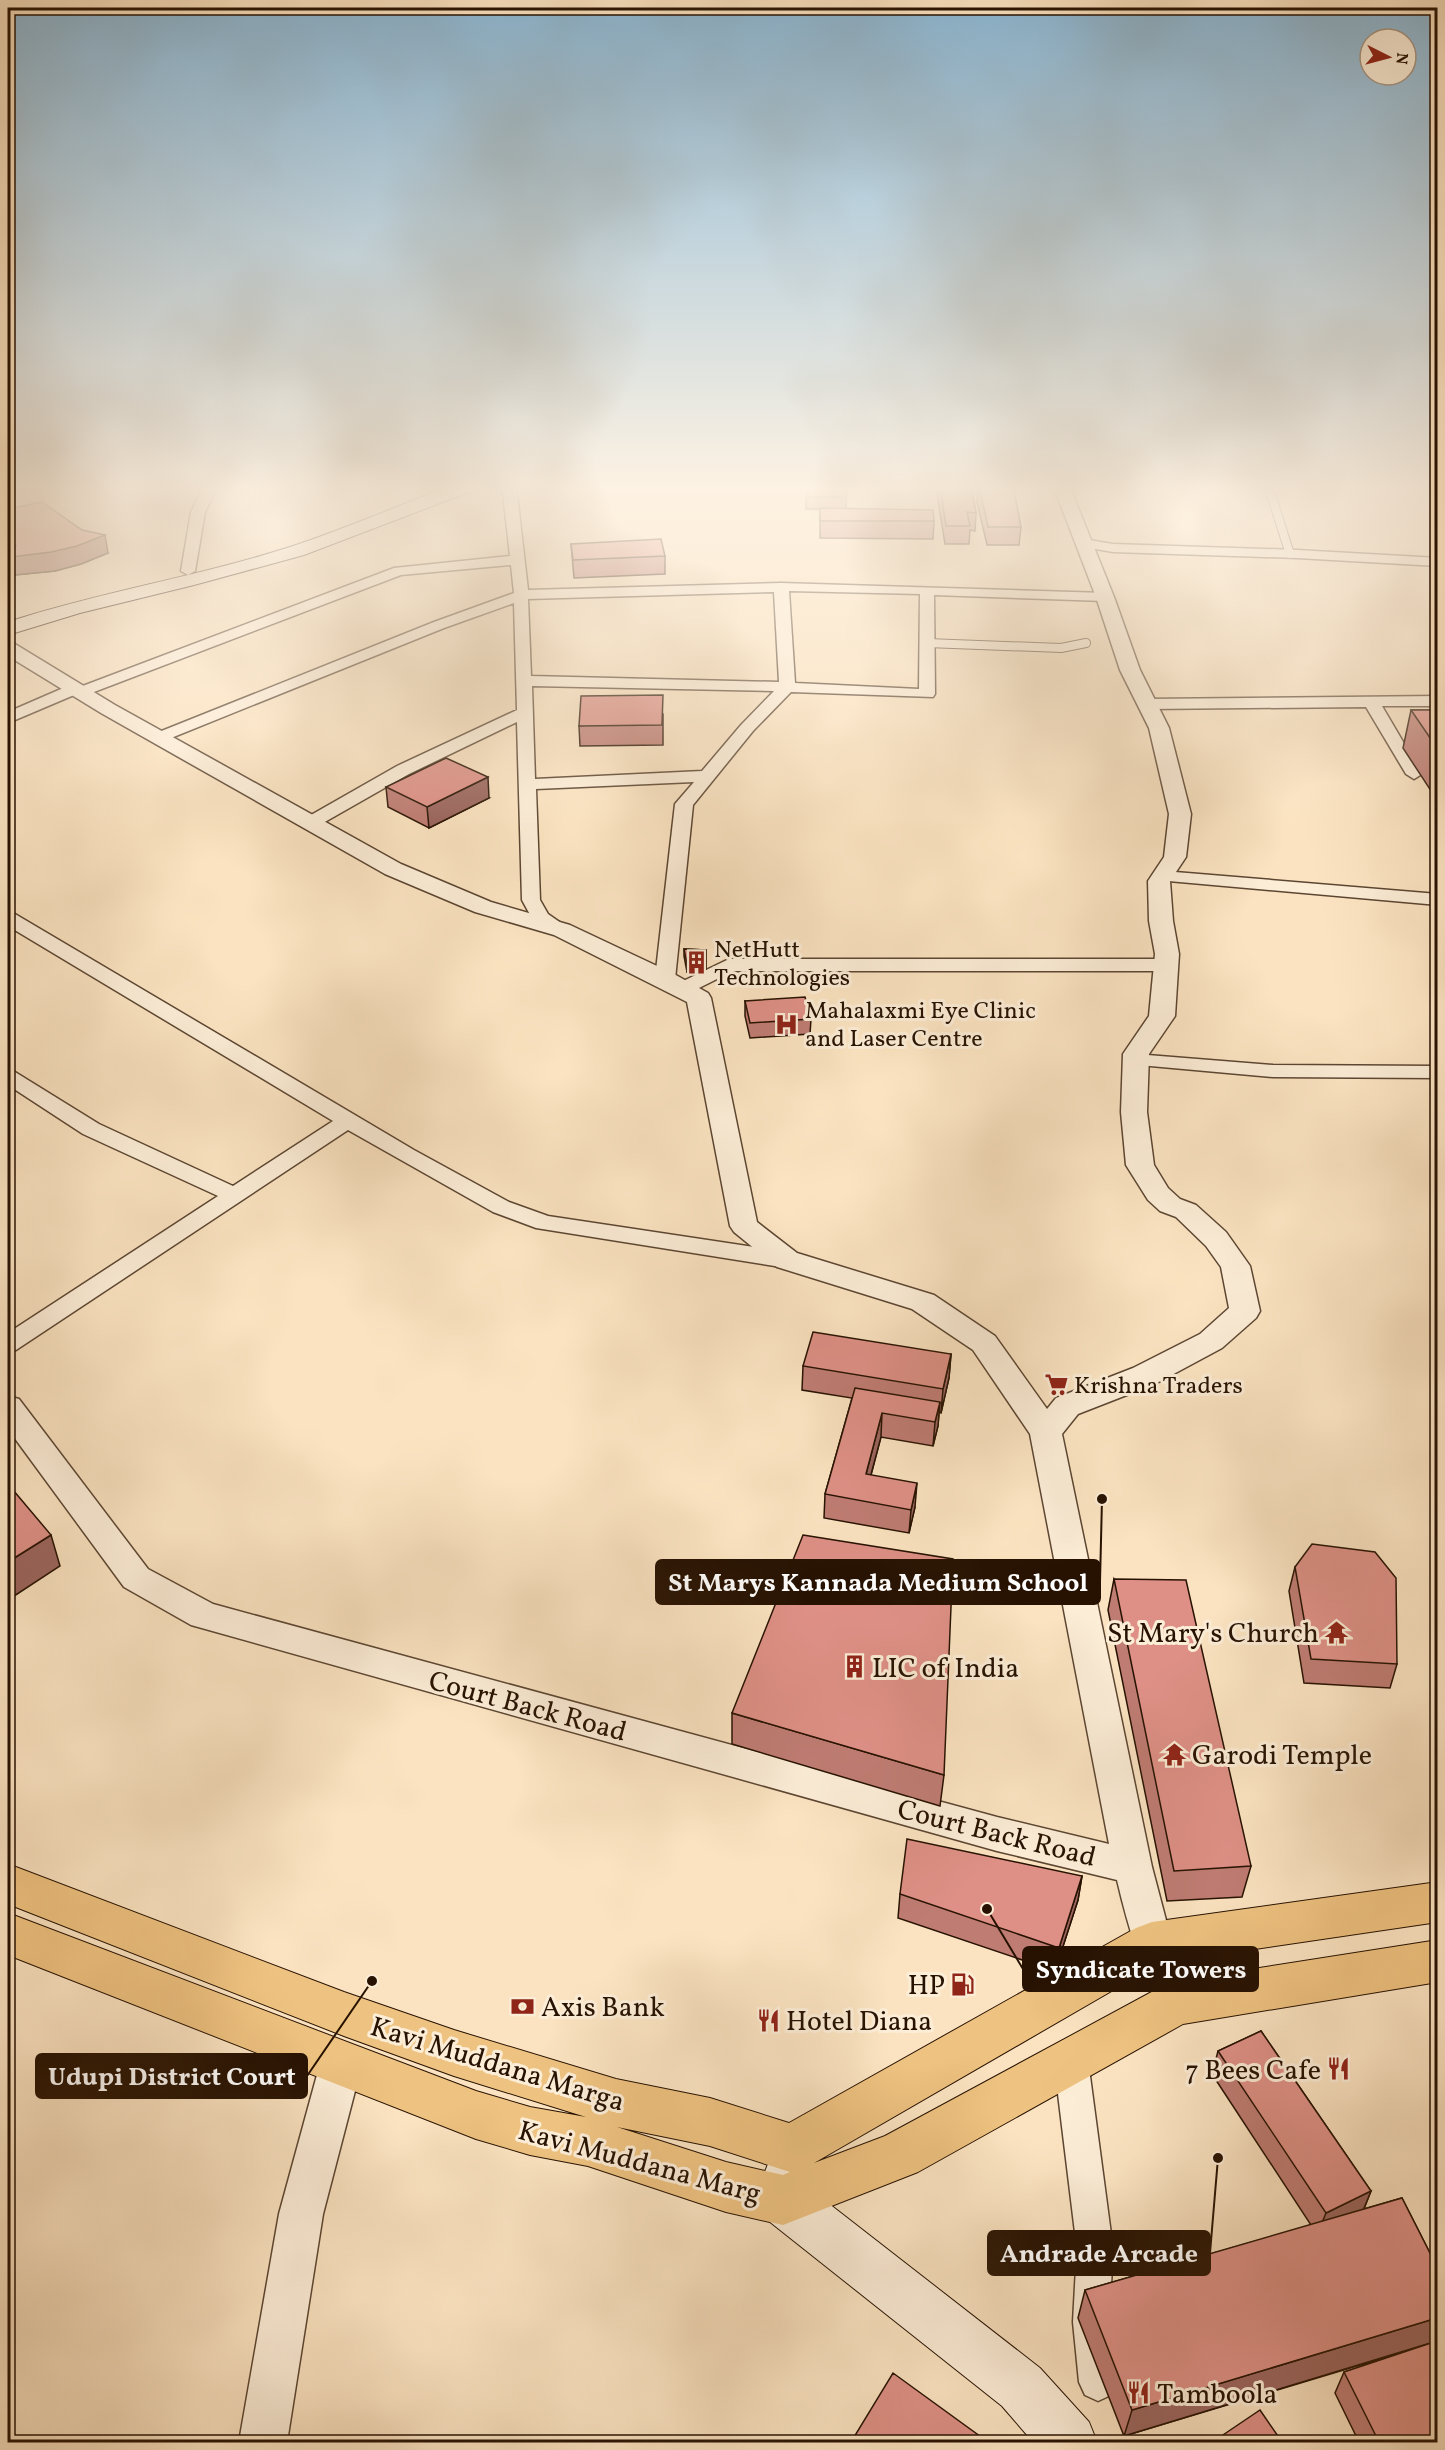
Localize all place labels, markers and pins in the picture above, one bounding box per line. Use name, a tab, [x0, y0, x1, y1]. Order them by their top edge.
place label: NetHutt Technologies	[714, 934, 850, 996]
building icon: NetHutt Technologies	[683, 950, 709, 976]
place label: Mahalaxmi Eye Clinic and Laser Centre	[805, 995, 1036, 1057]
hospital icon: Mahalaxmi Eye Clinic and Laser Centre	[774, 1011, 800, 1037]
place label: Krishna Traders	[1074, 1370, 1243, 1404]
supermarket icon: Krishna Traders	[1043, 1372, 1069, 1398]
callout: St Marys Kannada Medium School	[656, 1560, 1100, 1604]
place label: St Mary's Church	[1107, 1615, 1319, 1654]
temple icon: St Mary's Church	[1324, 1619, 1350, 1645]
place label: LIC of India	[872, 1650, 1019, 1689]
building icon: LIC of India	[841, 1654, 867, 1680]
place label: Garodi Temple	[1192, 1737, 1372, 1776]
temple icon: Garodi Temple	[1161, 1741, 1187, 1767]
callout: Syndicate Towers	[1023, 1947, 1258, 1991]
place label: HP	[908, 1967, 945, 2006]
fuel station icon: HP	[950, 1971, 976, 1997]
place label: Axis Bank	[541, 1989, 665, 2028]
bank icon: Axis Bank	[510, 1993, 536, 2019]
place label: Hotel Diana	[786, 2003, 932, 2042]
restaurant icon: Hotel Diana	[755, 2007, 781, 2033]
place label: 7 Bees Cafe	[1185, 2052, 1321, 2091]
callout: Udupi District Court	[36, 2054, 307, 2098]
restaurant icon: 7 Bees Cafe	[1326, 2056, 1352, 2082]
callout: Andrade Arcade	[988, 2231, 1210, 2275]
place label: Tamboola	[1157, 2376, 1278, 2415]
restaurant icon: Tamboola	[1126, 2380, 1152, 2406]

